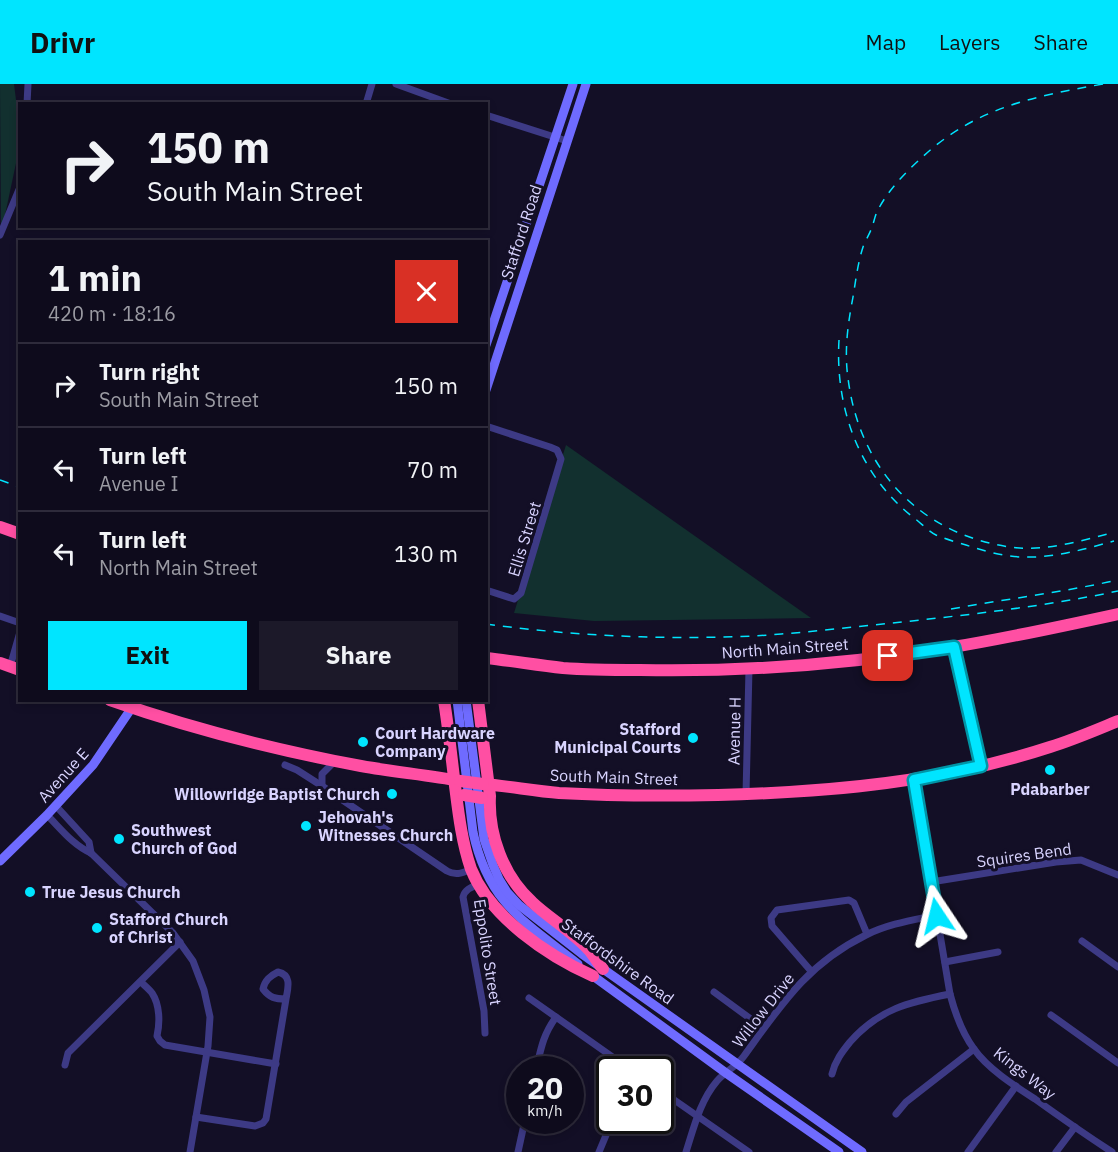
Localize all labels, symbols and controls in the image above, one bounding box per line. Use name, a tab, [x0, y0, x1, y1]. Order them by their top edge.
text: Drivr	[30, 24, 95, 61]
text: Map	[866, 28, 906, 56]
text: Layers	[939, 28, 1001, 56]
text: Share	[1034, 28, 1088, 56]
text: 150 m	[147, 120, 270, 175]
icon: right	[48, 126, 126, 204]
text: South Main Street	[147, 173, 363, 208]
street label: Stafford Road	[496, 182, 546, 282]
text: 1 min	[48, 254, 142, 301]
button: close	[395, 260, 458, 323]
text: 420 m · 18:16	[48, 300, 176, 327]
text: Turn right	[99, 357, 200, 386]
icon: right	[48, 369, 81, 402]
text: 150 m	[394, 371, 458, 400]
text: South Main Street	[99, 386, 259, 413]
text: Turn left	[99, 441, 187, 470]
icon: left	[48, 453, 81, 486]
text: 70 m	[407, 455, 458, 484]
text: Avenue I	[99, 470, 179, 497]
street label: Ellis Street	[503, 499, 545, 579]
text: Turn left	[99, 525, 187, 554]
icon: left	[48, 537, 81, 570]
text: 130 m	[394, 539, 458, 568]
text: North Main Street	[99, 554, 258, 581]
button: Exit	[48, 621, 247, 690]
button: Share	[259, 621, 458, 690]
pin	[862, 630, 913, 681]
street label: North Main Street	[721, 634, 849, 662]
icon: arrive	[871, 639, 904, 672]
street label: Avenue H	[723, 697, 745, 765]
place label: Stafford Municipal Courts	[554, 719, 681, 757]
place label: Court Hardware Company	[375, 723, 495, 761]
marker: Stafford Municipal Courts	[686, 731, 700, 745]
marker: Court Hardware Company	[356, 735, 370, 749]
street label: Avenue E	[33, 744, 93, 806]
marker: Pdabarber	[1043, 763, 1057, 777]
street label: South Main Street	[550, 765, 678, 789]
place label: Pdabarber	[1010, 779, 1090, 799]
place label: Willowridge Baptist Church	[174, 784, 380, 804]
marker: Willowridge Baptist Church	[385, 787, 399, 801]
place label: Jehovah's Witnesses Church	[318, 807, 453, 845]
marker: Jehovah's Witnesses Church	[299, 819, 313, 833]
place label: Southwest Church of God	[131, 820, 237, 858]
marker: Southwest Church of God	[112, 832, 126, 846]
street label: Squires Bend	[975, 838, 1073, 872]
place label: True Jesus Church	[42, 882, 180, 902]
position arrow	[905, 884, 969, 948]
marker: True Jesus Church	[23, 885, 37, 899]
street label: Eppolito Street	[470, 897, 506, 1007]
place label: Stafford Church of Christ	[109, 909, 228, 947]
street label: Staffordshire Road	[558, 914, 678, 1008]
marker: Stafford Church of Christ	[90, 921, 104, 935]
street label: Willow Drive	[728, 969, 798, 1051]
street label: Kings Way	[990, 1042, 1060, 1104]
speed limit sign: 30	[596, 1056, 674, 1134]
text: 20	[527, 1068, 563, 1107]
text: km/h	[527, 1101, 563, 1120]

